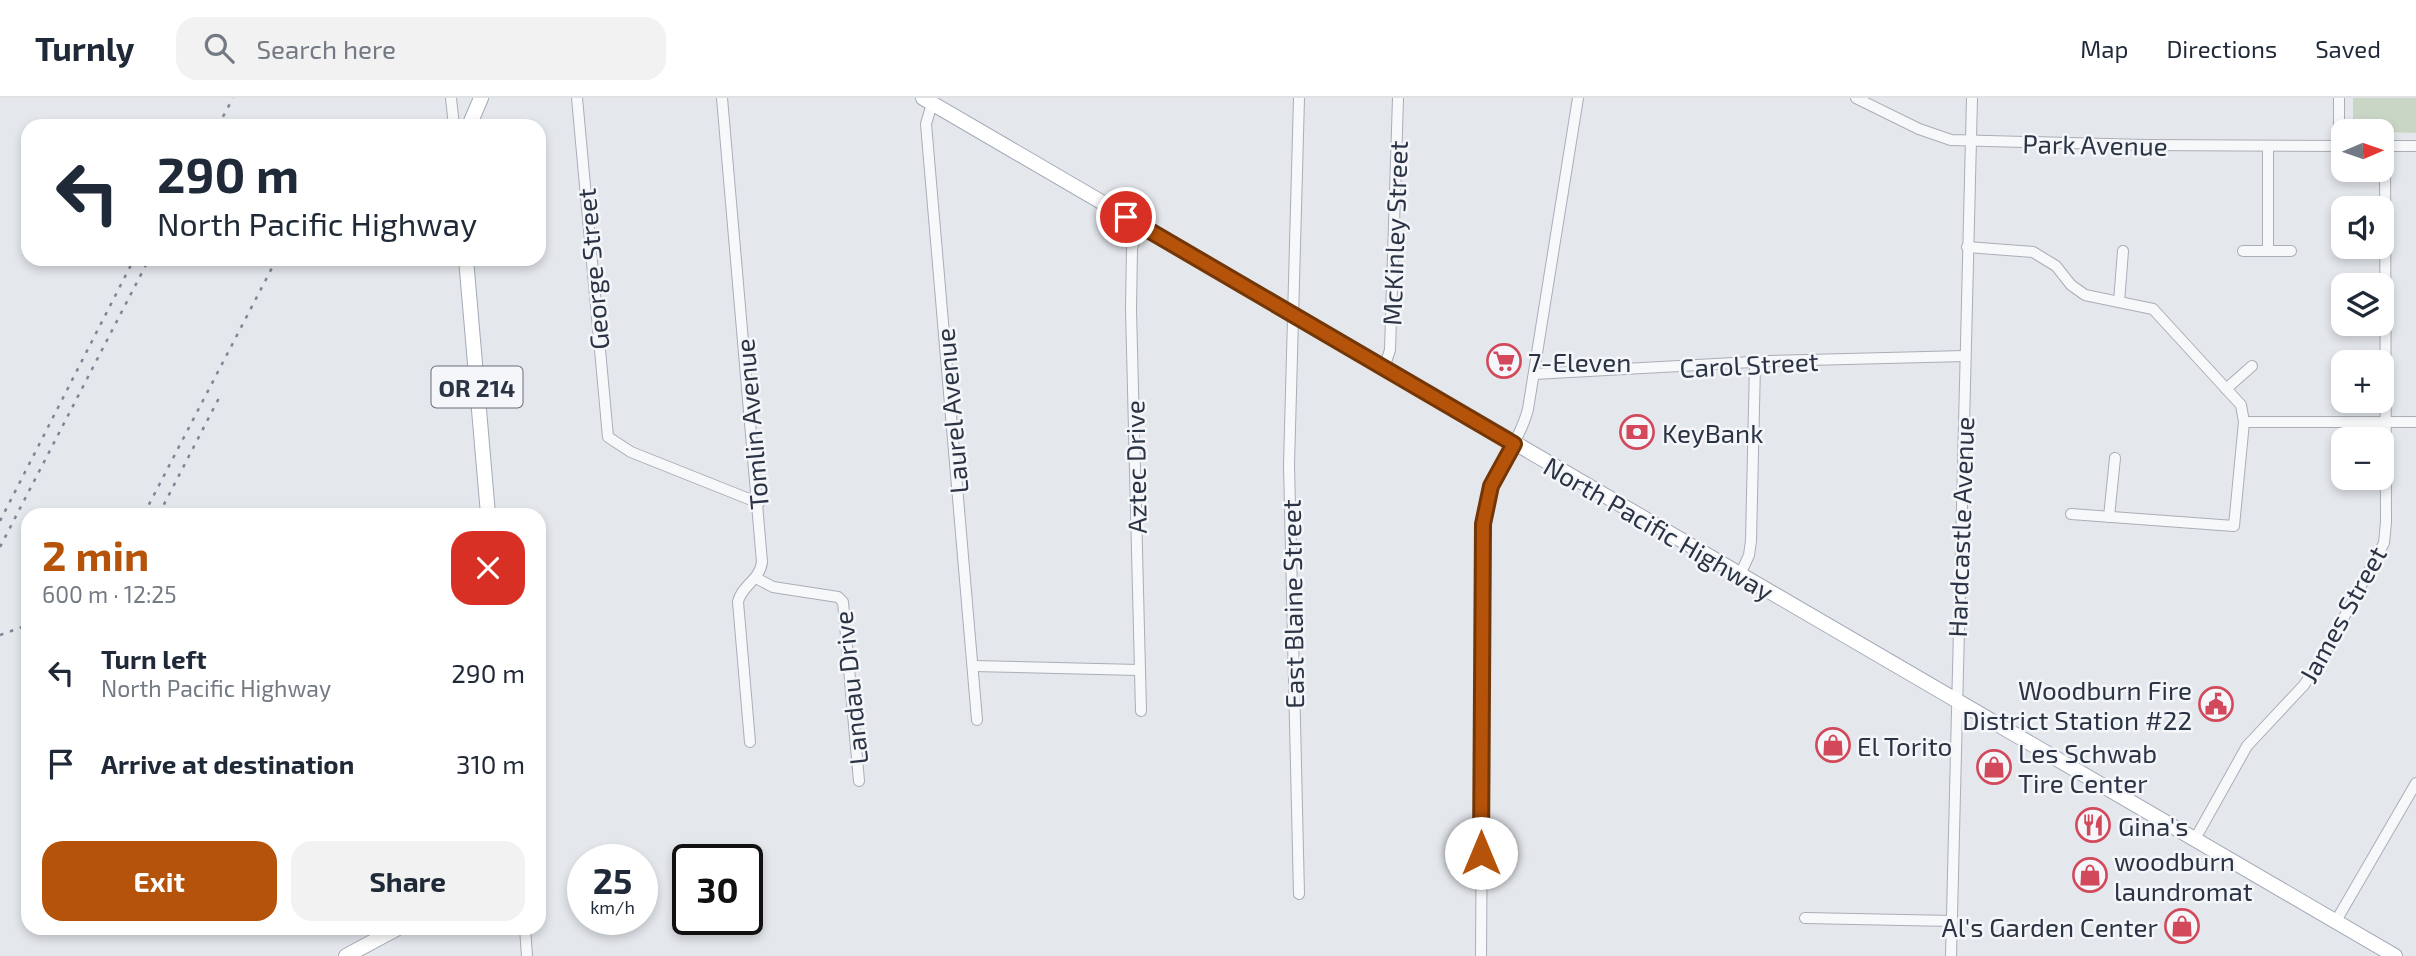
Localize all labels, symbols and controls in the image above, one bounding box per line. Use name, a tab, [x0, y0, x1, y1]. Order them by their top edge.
search box	[176, 17, 666, 80]
text: Turnly	[35, 28, 134, 68]
icon: search	[200, 29, 238, 67]
text: Search here	[256, 33, 396, 64]
text: Map	[2080, 34, 2128, 63]
text: Directions	[2166, 34, 2277, 63]
text: Saved	[2315, 34, 2381, 63]
north arrow	[2331, 119, 2394, 182]
map controls	[2331, 119, 2394, 490]
street label: Park Avenue	[2022, 127, 2168, 161]
street label: McKinley Street	[1375, 140, 1413, 326]
text: 290 m	[157, 144, 299, 203]
icon: left	[42, 147, 133, 238]
street label: George Street	[570, 187, 614, 351]
pin	[1096, 187, 1156, 247]
button: sound	[2331, 196, 2394, 259]
icon: arrive	[1107, 198, 1145, 236]
text: North Pacific Highway	[157, 204, 477, 242]
button: layers	[2331, 273, 2394, 336]
street label: Laurel Avenue	[928, 327, 974, 495]
street label: Tomlin Avenue	[728, 337, 774, 511]
supermarket icon: 7-Eleven	[1485, 342, 1523, 380]
street label: Carol Street	[1679, 345, 1819, 383]
place label: 7-Eleven	[1528, 346, 1631, 377]
button: +	[2331, 350, 2394, 413]
road number: OR 214	[432, 366, 522, 408]
street label: Aztec Drive	[1118, 400, 1152, 534]
bank icon: KeyBank	[1618, 413, 1656, 451]
street label: Hardcastle Avenue	[1941, 416, 1979, 638]
place label: KeyBank	[1662, 417, 1763, 448]
button: −	[2331, 427, 2394, 490]
street label: North Pacific Highway	[1539, 450, 1780, 607]
street label: East Blaine Street	[1275, 499, 1309, 709]
text: 2 min	[42, 529, 149, 579]
button: close	[451, 531, 525, 605]
street label: James Street	[2292, 540, 2392, 688]
text: 600 m · 12:25	[42, 580, 177, 608]
street label: Landau Drive	[827, 610, 873, 766]
text: Turn left	[101, 643, 207, 674]
icon: left	[42, 654, 80, 692]
text: 290 m	[451, 657, 525, 688]
text: North Pacific Highway	[101, 674, 331, 702]
place label: Woodburn Fire District Station #22	[1962, 674, 2192, 735]
public building icon: Woodburn Fire District Station #22	[2197, 685, 2235, 723]
shop icon: El Torito	[1814, 726, 1852, 764]
place label: El Torito	[1857, 730, 1952, 761]
place label: Les Schwab Tire Center	[2018, 737, 2157, 798]
icon: arrive	[42, 745, 80, 783]
text: Arrive at destination	[101, 748, 354, 779]
text: 310 m	[456, 748, 525, 779]
shop icon: Les Schwab Tire Center	[1975, 748, 2013, 786]
restaurant icon: Gina's	[2074, 806, 2112, 844]
place label: Gina's	[2118, 810, 2189, 841]
position arrow	[1444, 816, 1518, 890]
button: Exit	[42, 841, 277, 921]
button: Share	[291, 841, 525, 921]
speed limit sign: 30	[672, 844, 763, 935]
place label: woodburn laundromat	[2114, 845, 2253, 906]
shop icon: woodburn laundromat	[2071, 856, 2109, 894]
text: 25	[593, 859, 632, 901]
text: km/h	[590, 896, 635, 918]
shop icon: Al's Garden Center	[2163, 907, 2201, 945]
place label: Al's Garden Center	[1941, 911, 2158, 942]

